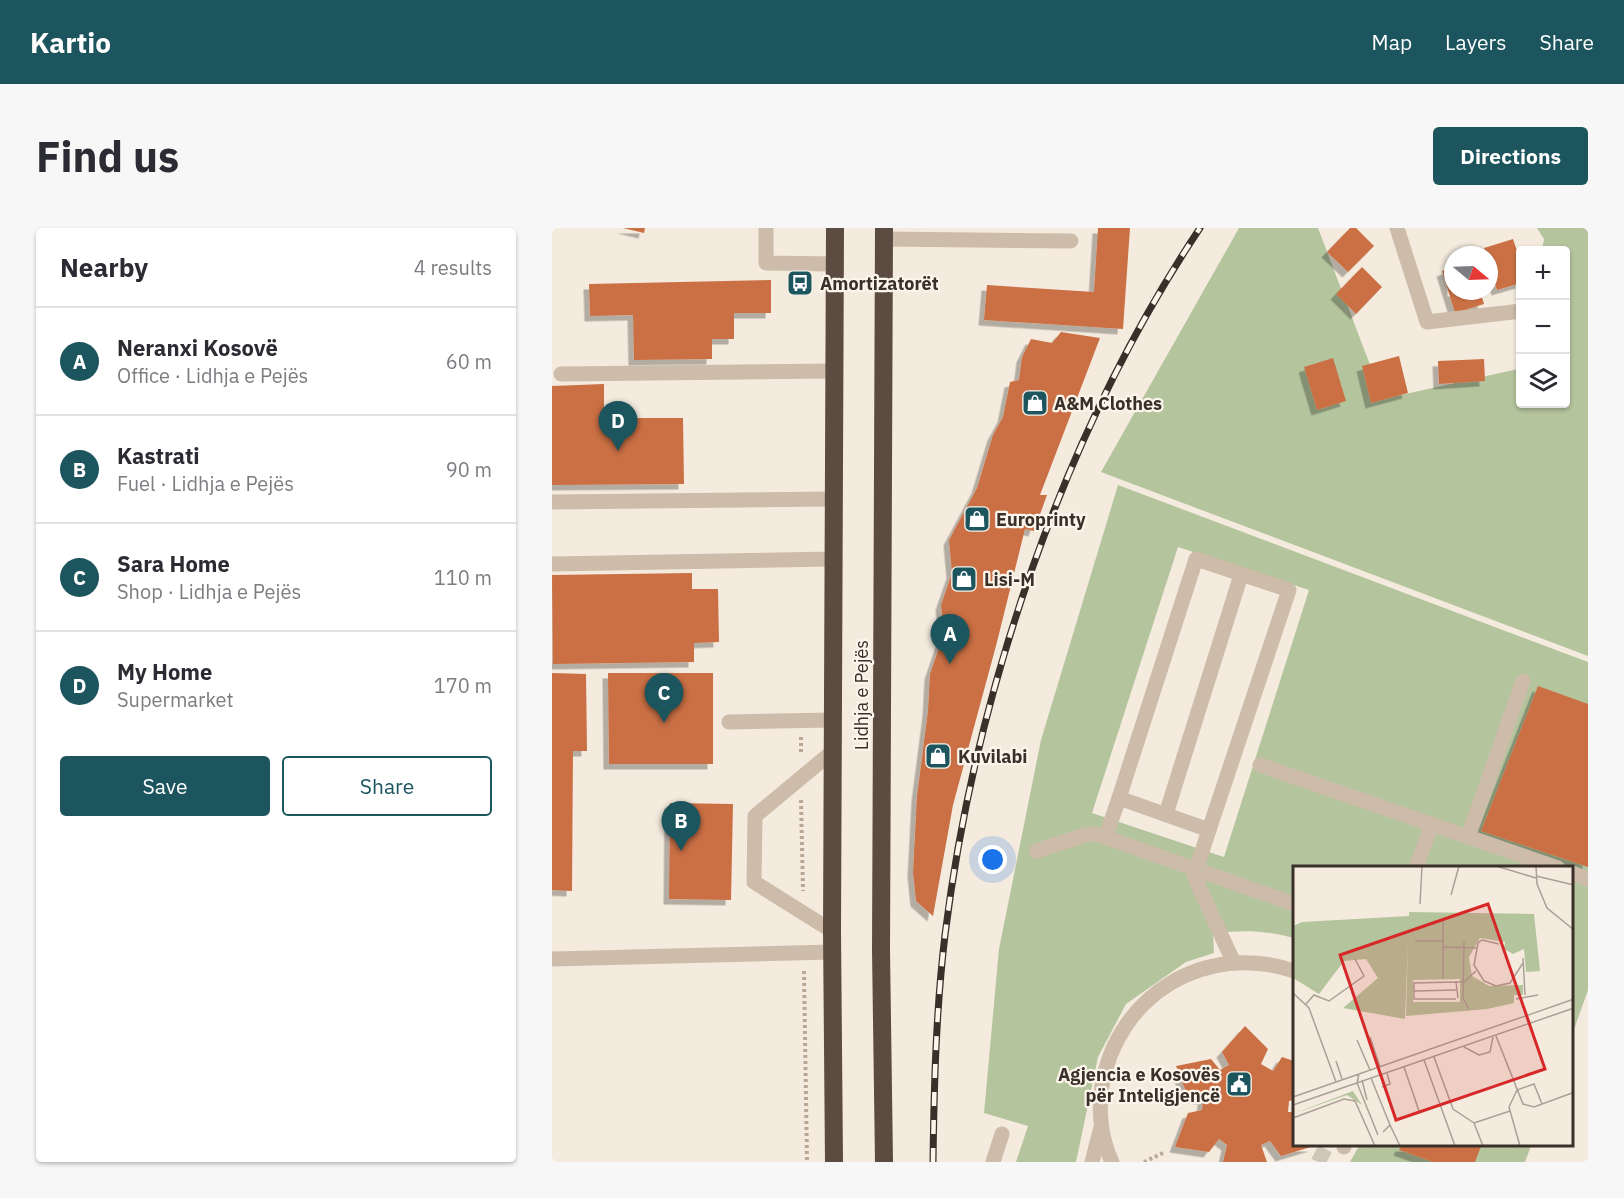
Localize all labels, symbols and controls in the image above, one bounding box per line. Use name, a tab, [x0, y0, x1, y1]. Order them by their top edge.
text: Kartio	[30, 24, 111, 61]
text: Map	[1372, 28, 1412, 56]
text: Layers	[1445, 28, 1507, 56]
text: Share	[1540, 28, 1594, 56]
button: Directions	[1433, 127, 1588, 185]
text: Find us	[36, 129, 179, 184]
north arrow	[1444, 246, 1498, 300]
map controls	[1516, 246, 1570, 408]
button: +	[1516, 246, 1570, 300]
text: Nearby	[60, 250, 148, 284]
text: 4 results	[414, 254, 492, 281]
bus stop icon: Amortizatorët	[785, 268, 815, 298]
place label: Amortizatorët	[820, 272, 939, 295]
button: −	[1516, 300, 1570, 354]
text: Neranxi Kosovë	[117, 333, 278, 362]
text: A	[73, 348, 86, 375]
text: 60 m	[446, 348, 492, 375]
button: layers	[1516, 354, 1570, 408]
text: Office · Lidhja e Pejës	[117, 362, 308, 389]
shop icon: A&M Clothes	[1020, 388, 1050, 418]
place label: A&M Clothes	[1054, 392, 1162, 415]
pin: D	[598, 402, 638, 451]
text: Kastrati	[117, 441, 200, 470]
text: B	[73, 456, 86, 483]
text: 90 m	[446, 456, 492, 483]
text: Fuel · Lidhja e Pejës	[117, 470, 294, 497]
shop icon: Europrinty	[962, 504, 992, 534]
place label: Europrinty	[996, 508, 1086, 531]
text: Sara Home	[117, 549, 230, 578]
text: C	[73, 564, 86, 591]
text: 110 m	[434, 564, 492, 591]
shop icon: Lisi-M	[949, 564, 979, 594]
place label: Lisi-M	[984, 568, 1035, 591]
text: Shop · Lidhja e Pejës	[117, 578, 301, 605]
pin: A	[930, 614, 970, 664]
street label: Lidhja e Pejës	[850, 640, 873, 750]
text: My Home	[117, 657, 212, 686]
text: D	[73, 672, 86, 699]
text: 170 m	[434, 672, 492, 699]
pin: C	[644, 674, 684, 723]
text: Supermarket	[117, 686, 234, 713]
shop icon: Kuvilabi	[923, 741, 953, 771]
place label: Kuvilabi	[958, 745, 1028, 768]
button: Save	[60, 756, 270, 816]
button: Share	[282, 756, 492, 816]
pin: B	[662, 802, 700, 851]
your location	[978, 845, 1007, 874]
inset map	[1293, 866, 1573, 1147]
place label: Agjencia e Kosovës për Inteligjencë	[1058, 1063, 1220, 1107]
public building icon: Agjencia e Kosovës për Inteligjencë	[1224, 1069, 1254, 1099]

